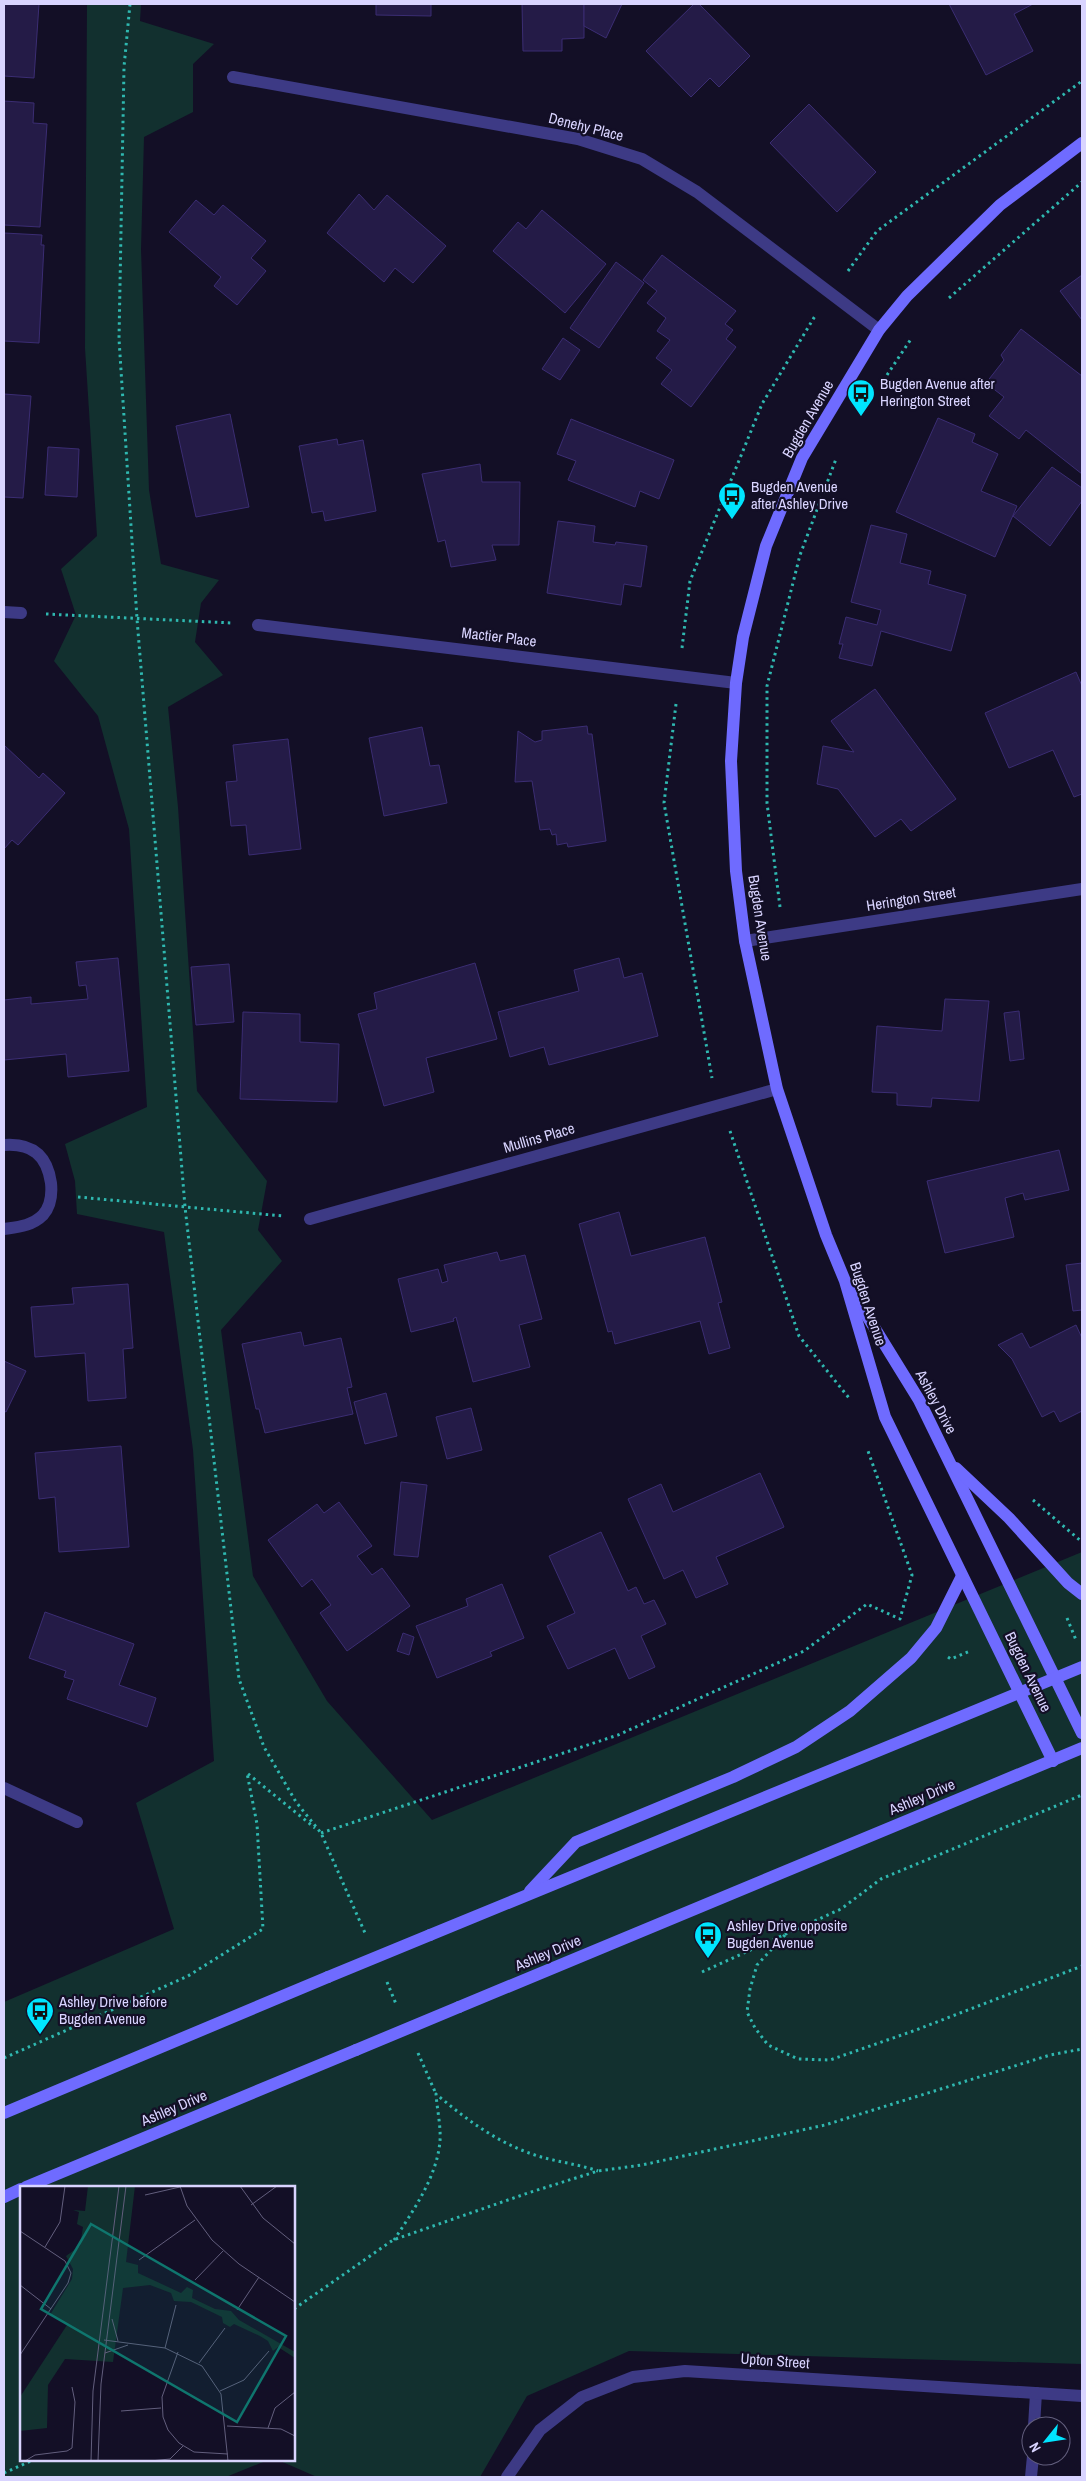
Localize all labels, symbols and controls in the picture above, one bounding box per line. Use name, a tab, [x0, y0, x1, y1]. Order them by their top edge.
street label: Denehy Place	[546, 107, 626, 146]
place label: Bugden Avenue after Herington Street	[880, 373, 995, 411]
street label: Bugden Avenue	[777, 376, 838, 462]
bus stop icon: Bugden Avenue after Herington Street	[846, 378, 876, 417]
place label: Bugden Avenue after Ashley Drive	[751, 476, 848, 514]
bus stop icon: Bugden Avenue after Ashley Drive	[717, 481, 747, 520]
street label: Mactier Place	[460, 621, 538, 652]
street label: Bugden Avenue	[743, 873, 778, 963]
street label: Herington Street	[865, 881, 958, 916]
street label: Mullins Place	[501, 1117, 577, 1158]
street label: Bugden Avenue	[845, 1259, 892, 1348]
street label: Ashley Drive	[910, 1365, 962, 1438]
street label: Bugden Avenue	[1000, 1628, 1057, 1715]
street label: Ashley Drive	[885, 1773, 958, 1820]
place label: Ashley Drive opposite Bugden Avenue	[726, 1915, 847, 1953]
bus stop icon: Ashley Drive opposite Bugden Avenue	[693, 1920, 723, 1959]
street label: Ashley Drive	[511, 1929, 584, 1976]
place label: Ashley Drive before Bugden Avenue	[58, 1991, 167, 2029]
bus stop icon: Ashley Drive before Bugden Avenue	[25, 1996, 55, 2035]
street label: Ashley Drive	[137, 2084, 210, 2131]
inset map	[20, 2186, 295, 2461]
street label: Upton Street	[740, 2348, 811, 2373]
north arrow	[1021, 2416, 1071, 2466]
text: N	[1025, 2439, 1045, 2456]

